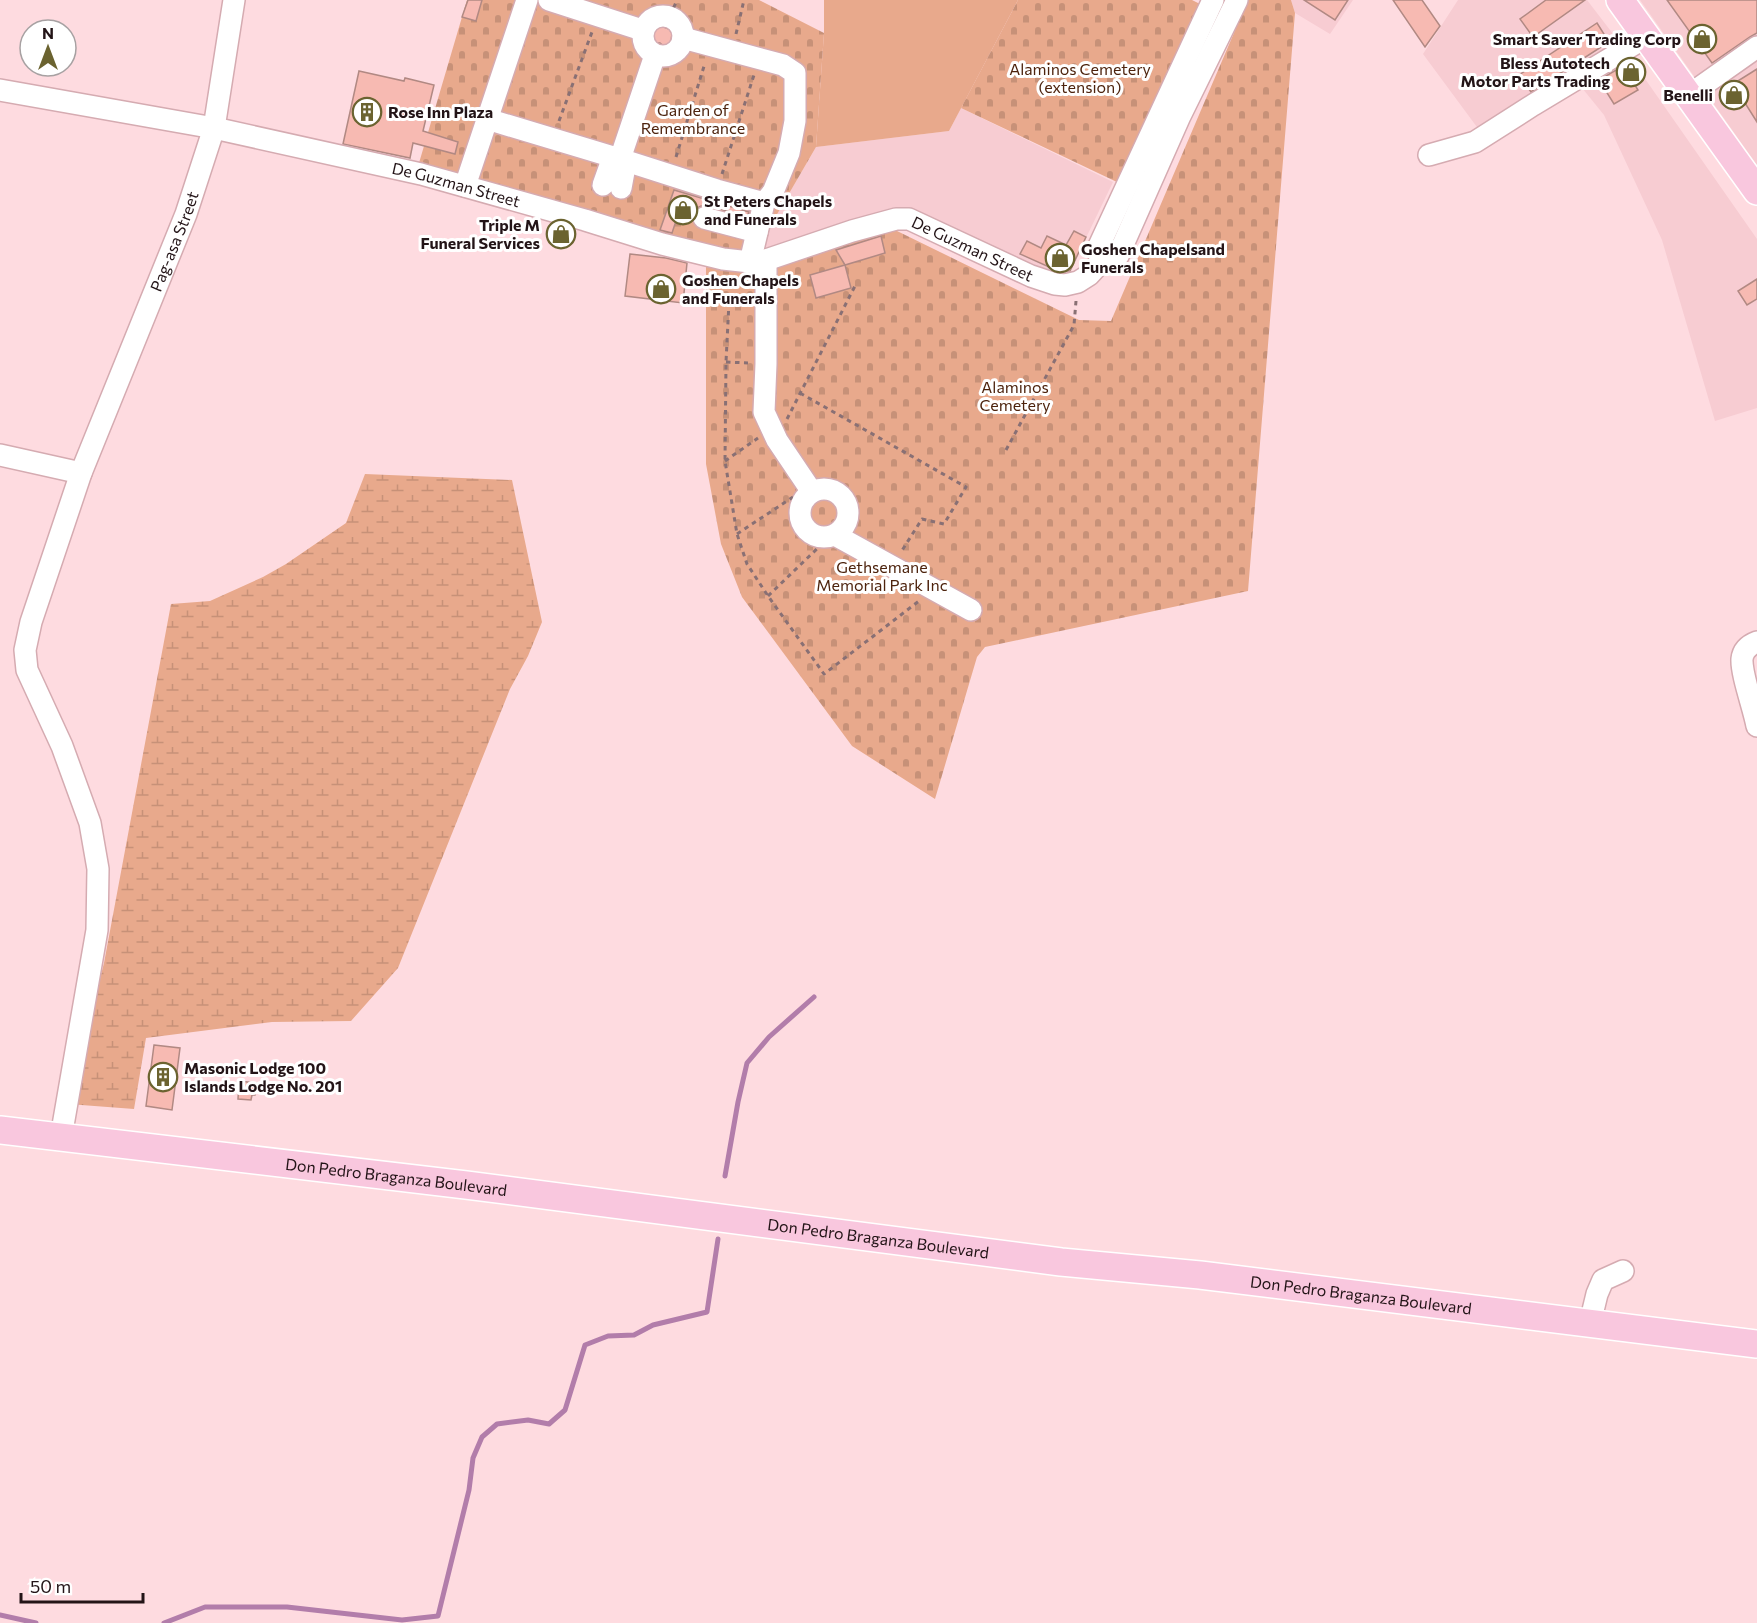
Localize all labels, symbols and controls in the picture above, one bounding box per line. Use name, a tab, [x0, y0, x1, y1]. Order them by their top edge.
north arrow	[18, 18, 78, 78]
text: N	[42, 23, 54, 42]
shop icon: Smart Saver Trading Corp	[1686, 23, 1718, 55]
place label: Smart Saver Trading Corp	[1493, 29, 1681, 48]
place label: Bless Autotech Motor Parts Trading	[1461, 53, 1610, 90]
shop icon: Bless Autotech Motor Parts Trading	[1615, 56, 1647, 88]
park label: Alaminos Cemetery (extension)	[1009, 59, 1151, 96]
shop icon: Benelli	[1718, 79, 1750, 111]
place label: Benelli	[1663, 85, 1713, 104]
building icon: Rose Inn Plaza	[351, 96, 383, 128]
park label: Garden of Remembrance	[641, 100, 745, 137]
place label: Rose Inn Plaza	[388, 102, 493, 121]
street label: De Guzman Street	[390, 158, 523, 210]
street label: Pag-asa Street	[146, 188, 202, 294]
place label: St Peters Chapels and Funerals	[704, 191, 832, 228]
shop icon: St Peters Chapels and Funerals	[667, 194, 699, 226]
street label: De Guzman Street	[909, 212, 1037, 285]
place label: Triple M Funeral Services	[420, 215, 540, 252]
shop icon: Triple M Funeral Services	[545, 218, 577, 250]
place label: Goshen Chapelsand Funerals	[1081, 239, 1225, 276]
shop icon: Goshen Chapelsand Funerals	[1044, 242, 1076, 274]
place label: Goshen Chapels and Funerals	[682, 270, 799, 307]
shop icon: Goshen Chapels and Funerals	[645, 273, 677, 305]
park label: Alaminos Cemetery	[979, 377, 1051, 414]
park label: Gethsemane Memorial Park Inc	[816, 557, 948, 594]
place label: Masonic Lodge 100 Islands Lodge No. 201	[184, 1058, 342, 1095]
building icon: Masonic Lodge 100 Islands Lodge No. 201	[147, 1061, 179, 1093]
street label: Don Pedro Braganza Boulevard	[284, 1154, 508, 1199]
street label: Don Pedro Braganza Boulevard	[766, 1214, 990, 1262]
street label: Don Pedro Braganza Boulevard	[1249, 1271, 1473, 1318]
scale bar	[21, 1566, 142, 1604]
text: 50 m	[30, 1575, 71, 1597]

